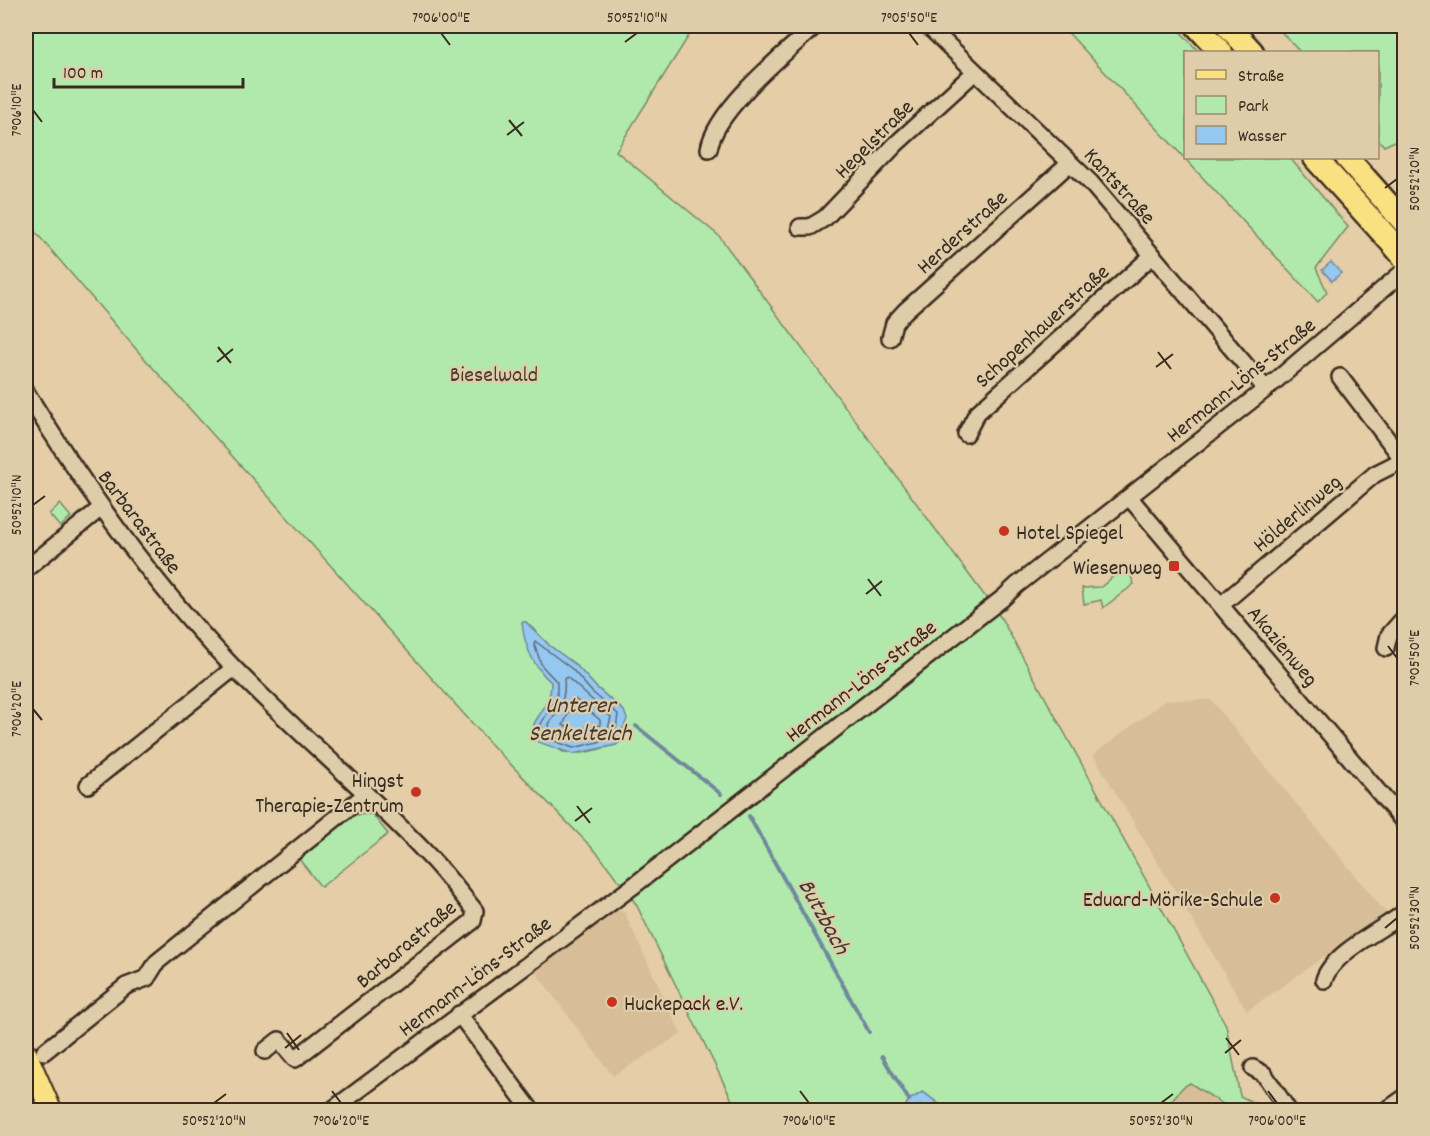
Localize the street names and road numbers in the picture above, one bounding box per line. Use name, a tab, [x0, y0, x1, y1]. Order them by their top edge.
street label: Hegelstraße	[829, 94, 922, 187]
street label: Kantstraße	[1075, 142, 1162, 233]
street label: Herderstraße	[911, 184, 1016, 283]
street label: Schopenhauerstraße	[969, 259, 1118, 397]
street label: Hermann-Löns-Straße	[1161, 312, 1324, 452]
street label: Barbarastraße	[89, 465, 188, 582]
street label: Hölderlinweg	[1247, 468, 1349, 561]
street label: Akazienweg	[1238, 600, 1324, 694]
street label: Hermann-Löns-Straße	[780, 614, 944, 752]
street label: Barbarastraße	[350, 894, 464, 997]
street label: Hermann-Löns-Straße	[393, 910, 559, 1046]

